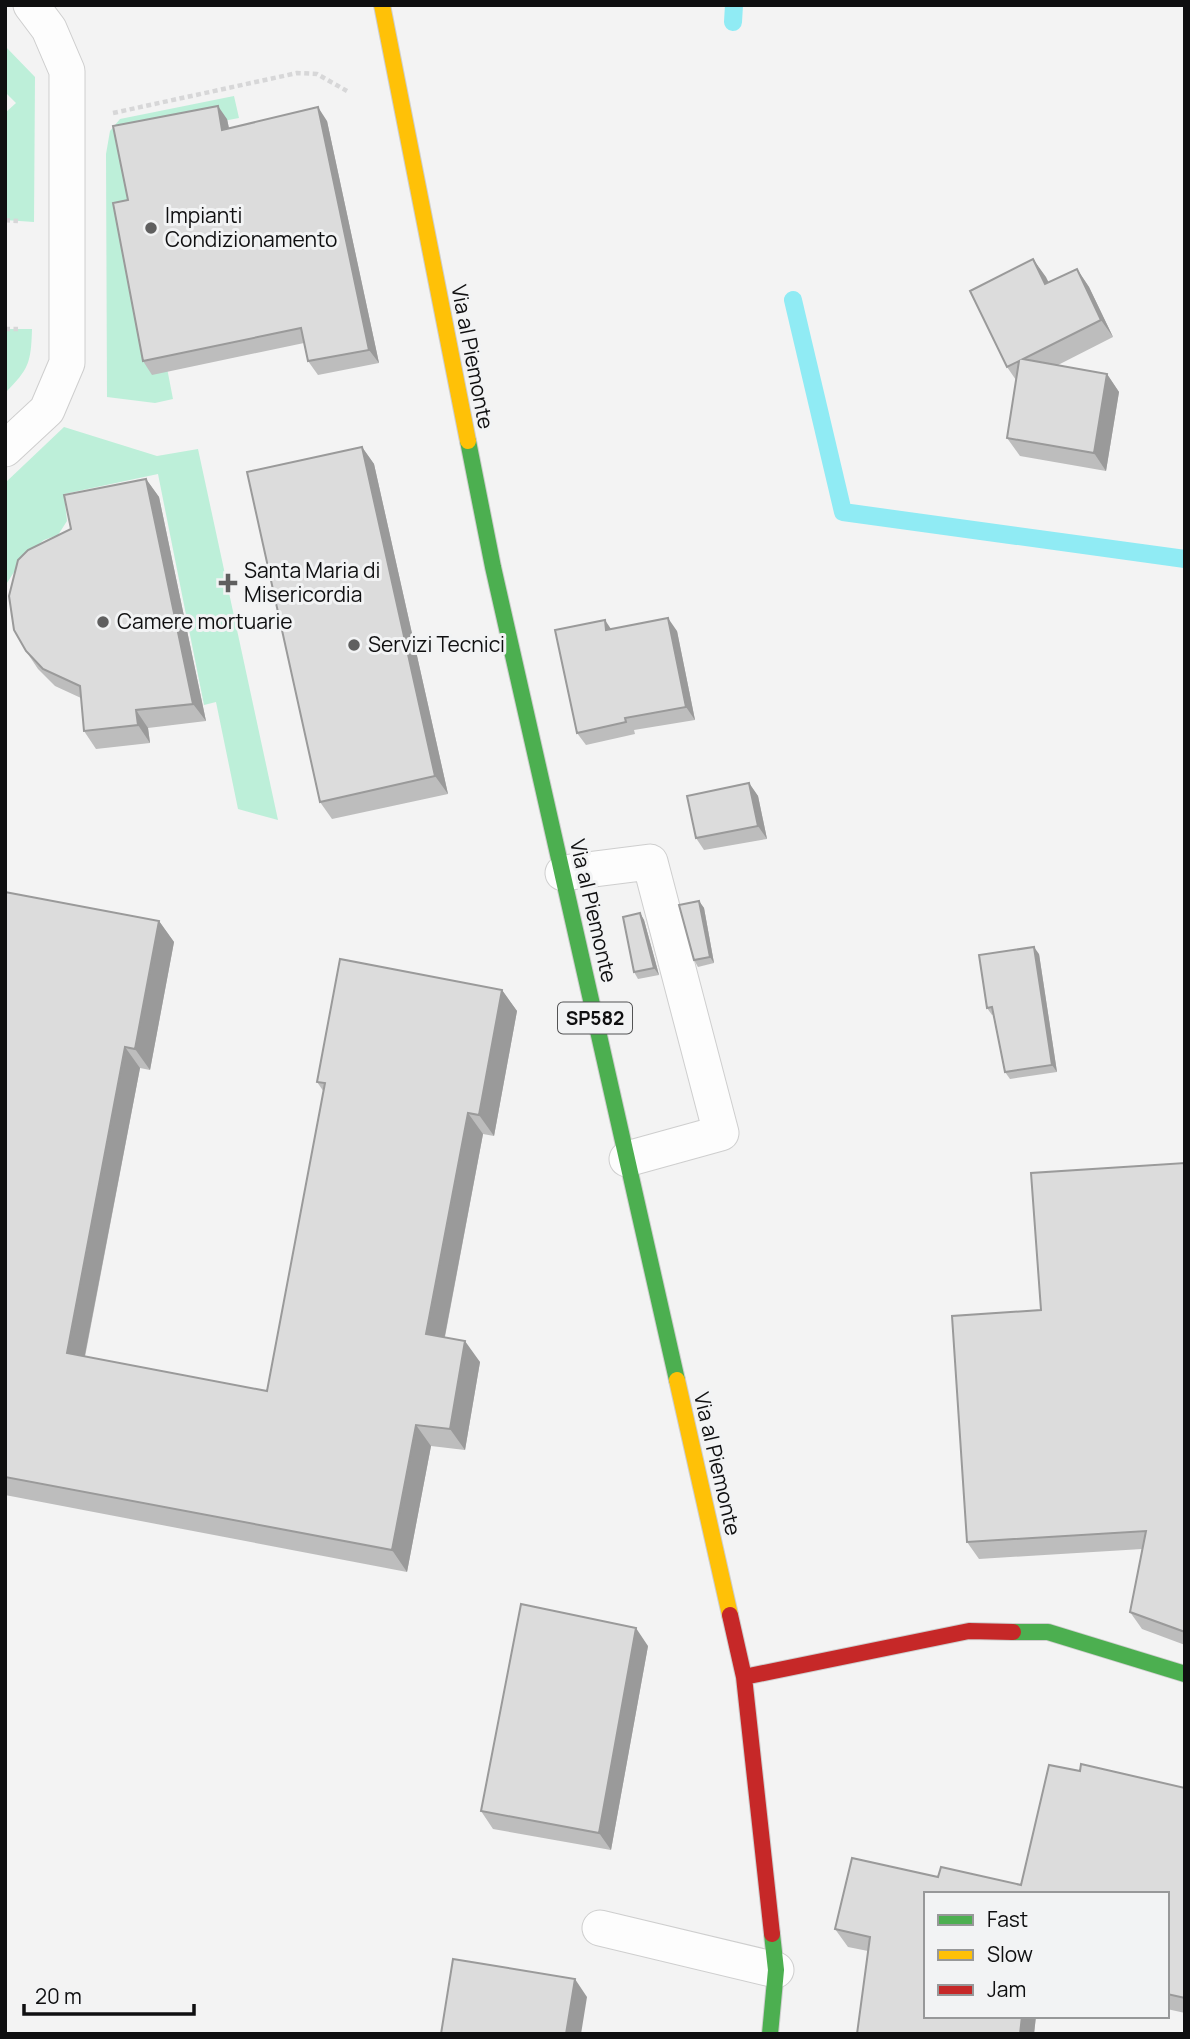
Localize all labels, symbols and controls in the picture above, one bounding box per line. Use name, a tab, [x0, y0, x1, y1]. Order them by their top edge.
place label: Impianti Condizionamento	[165, 201, 337, 253]
marker: Impianti Condizionamento	[143, 220, 159, 236]
street label: Via al Piemonte	[445, 282, 501, 431]
place label: Santa Maria di Misericordia	[244, 556, 380, 608]
marker: Santa Maria di Misericordia	[218, 573, 238, 593]
place label: Camere mortuarie	[117, 607, 293, 635]
marker: Camere mortuarie	[95, 614, 111, 630]
place label: Servizi Tecnici	[368, 630, 505, 658]
marker: Servizi Tecnici	[346, 637, 362, 653]
street label: Via al Piemonte	[564, 836, 624, 985]
road number: SP582	[558, 1002, 632, 1034]
street label: Via al Piemonte	[688, 1389, 748, 1538]
legend	[924, 1892, 1169, 2018]
text: Fast	[987, 1905, 1028, 1933]
text: Slow	[987, 1940, 1033, 1968]
scale bar	[24, 1972, 194, 2016]
text: Jam	[987, 1975, 1026, 2003]
text: 20 m	[35, 1982, 82, 2010]

